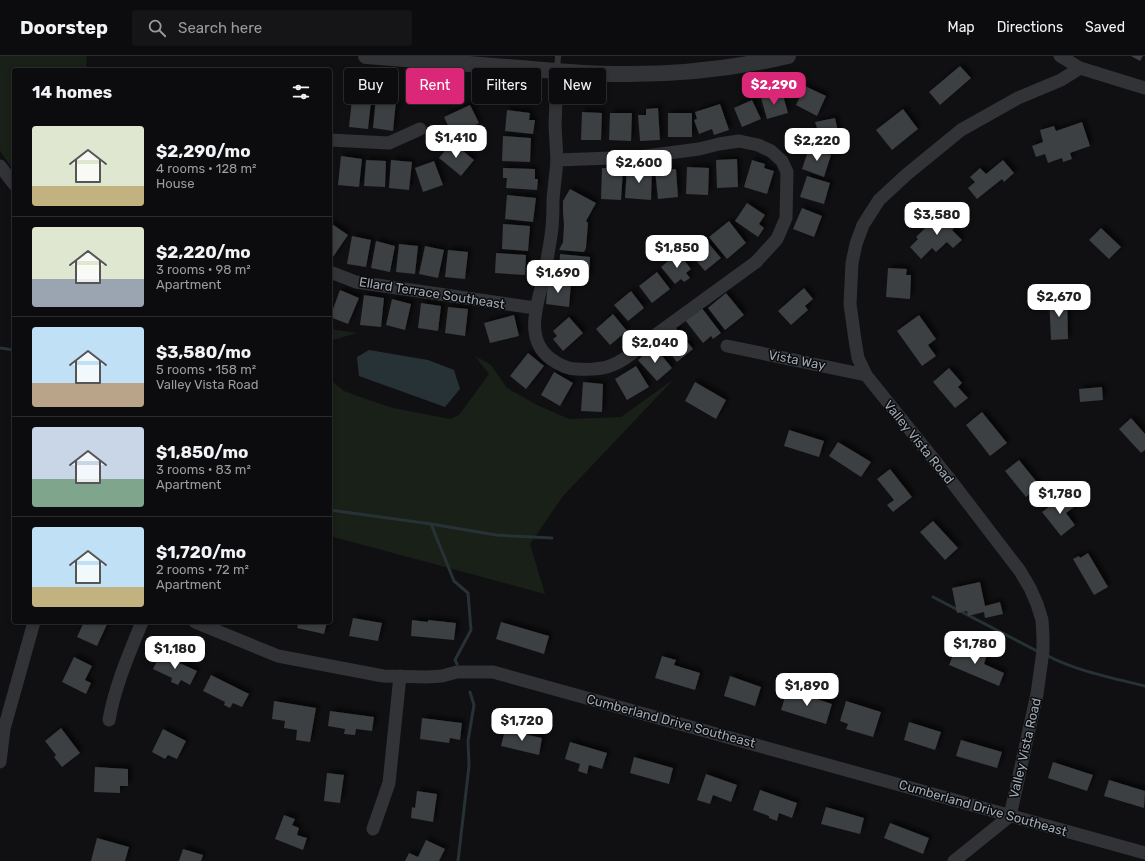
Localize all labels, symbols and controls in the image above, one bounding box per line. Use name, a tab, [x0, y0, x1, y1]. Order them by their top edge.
search box	[132, 10, 412, 46]
text: Doorstep	[20, 16, 108, 39]
icon: search	[146, 17, 168, 39]
text: Search here	[178, 19, 262, 37]
text: Map	[948, 19, 975, 36]
text: Directions	[997, 19, 1063, 36]
text: Saved	[1085, 19, 1125, 36]
chip: Buy	[344, 68, 398, 104]
chip: Rent	[406, 68, 464, 104]
chip: Filters	[472, 68, 541, 104]
chip: New	[549, 68, 606, 104]
pin: $2,290	[741, 72, 807, 106]
text: $2,290	[751, 77, 797, 92]
icon: filters	[290, 81, 312, 103]
text: 14 homes	[32, 82, 112, 102]
pin: $1,410	[423, 125, 489, 159]
pin: $2,220	[784, 128, 850, 162]
text: $1,410	[435, 130, 477, 145]
text: $2,220	[794, 133, 840, 148]
text: $2,290/mo	[156, 141, 251, 161]
icon: home	[64, 142, 112, 190]
pin: $2,600	[606, 150, 672, 184]
text: $2,600	[616, 155, 662, 170]
text: 4 rooms · 128 m²	[156, 161, 256, 176]
text: House	[156, 176, 194, 191]
pin: $3,580	[904, 202, 970, 236]
text: $3,580	[914, 207, 960, 222]
pin: $1,850	[644, 235, 710, 269]
text: $1,850	[655, 240, 699, 255]
text: $2,220/mo	[156, 242, 251, 262]
icon: home	[64, 243, 112, 291]
pin: $1,690	[525, 260, 591, 294]
text: 3 rooms · 98 m²	[156, 262, 251, 277]
text: $1,690	[536, 265, 580, 280]
street label: Ellard Terrace Southeast	[358, 274, 506, 312]
text: Apartment	[156, 277, 221, 292]
pin: $2,670	[1026, 284, 1092, 318]
text: $2,670	[1037, 289, 1082, 304]
pin: $2,040	[622, 330, 688, 364]
text: $2,040	[631, 335, 679, 350]
text: $3,580/mo	[156, 342, 251, 362]
icon: home	[64, 343, 112, 391]
street label: Vista Way	[767, 347, 827, 373]
text: 5 rooms · 158 m²	[156, 362, 256, 377]
text: Valley Vista Road	[156, 377, 258, 392]
street label: Valley Vista Road	[881, 397, 957, 487]
text: $1,850/mo	[156, 442, 248, 462]
icon: home	[64, 443, 112, 491]
text: 3 rooms · 83 m²	[156, 462, 251, 477]
text: Apartment	[156, 477, 221, 492]
pin: $1,780	[1027, 481, 1093, 515]
text: $1,780	[1038, 486, 1082, 501]
text: $1,720/mo	[156, 542, 246, 562]
icon: home	[64, 543, 112, 591]
text: 2 rooms · 72 m²	[156, 562, 249, 577]
text: Apartment	[156, 577, 221, 592]
pin: $1,780	[942, 631, 1008, 665]
pin: $1,180	[142, 636, 208, 670]
text: $1,780	[953, 636, 997, 651]
text: $1,180	[154, 641, 196, 656]
pin: $1,890	[774, 673, 840, 707]
text: $1,890	[785, 678, 829, 693]
street label: Cumberland Drive Southeast	[585, 691, 757, 751]
street label: Valley Vista Road	[1006, 696, 1044, 800]
pin: $1,720	[489, 708, 555, 742]
text: $1,720	[500, 713, 544, 728]
street label: Cumberland Drive Southeast	[897, 777, 1069, 839]

